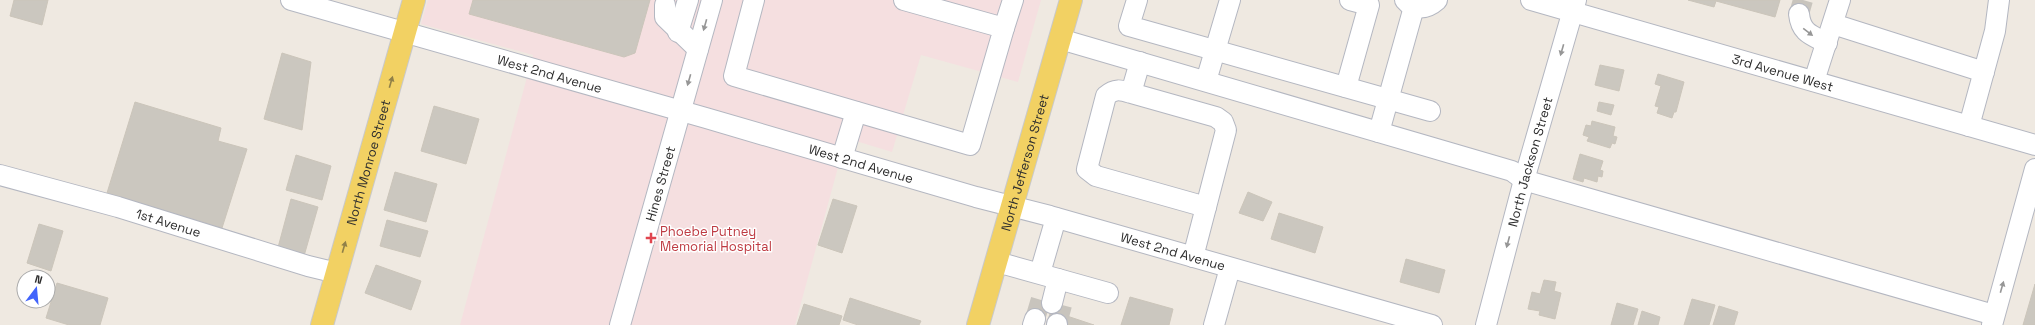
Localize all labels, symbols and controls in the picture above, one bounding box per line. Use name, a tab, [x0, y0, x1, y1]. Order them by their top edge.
one-way arrow	[702, 19, 708, 31]
one-way arrow	[1803, 28, 1814, 36]
one-way arrow	[1559, 44, 1565, 56]
street label: 3rd Avenue West	[1730, 50, 1835, 96]
street label: West 2nd Avenue	[495, 51, 604, 97]
one-way arrow	[686, 74, 692, 86]
one-way arrow	[388, 75, 394, 87]
street label: North Jefferson Street	[997, 92, 1053, 233]
street label: North Jackson Street	[1504, 95, 1557, 229]
street label: North Monroe Street	[343, 98, 394, 227]
street label: West 2nd Avenue	[807, 140, 915, 187]
street label: Hines Street	[642, 144, 679, 223]
street label: 1st Avenue	[134, 205, 203, 241]
place label: Phoebe Putney Memorial Hospital	[660, 223, 772, 255]
street label: West 2nd Avenue	[1118, 229, 1227, 275]
marker: Phoebe Putney Memorial Hospital	[645, 232, 657, 244]
one-way arrow	[1505, 236, 1511, 249]
one-way arrow	[341, 241, 347, 253]
north arrow	[16, 269, 56, 309]
text: N	[33, 272, 44, 287]
one-way arrow	[1999, 281, 2005, 293]

